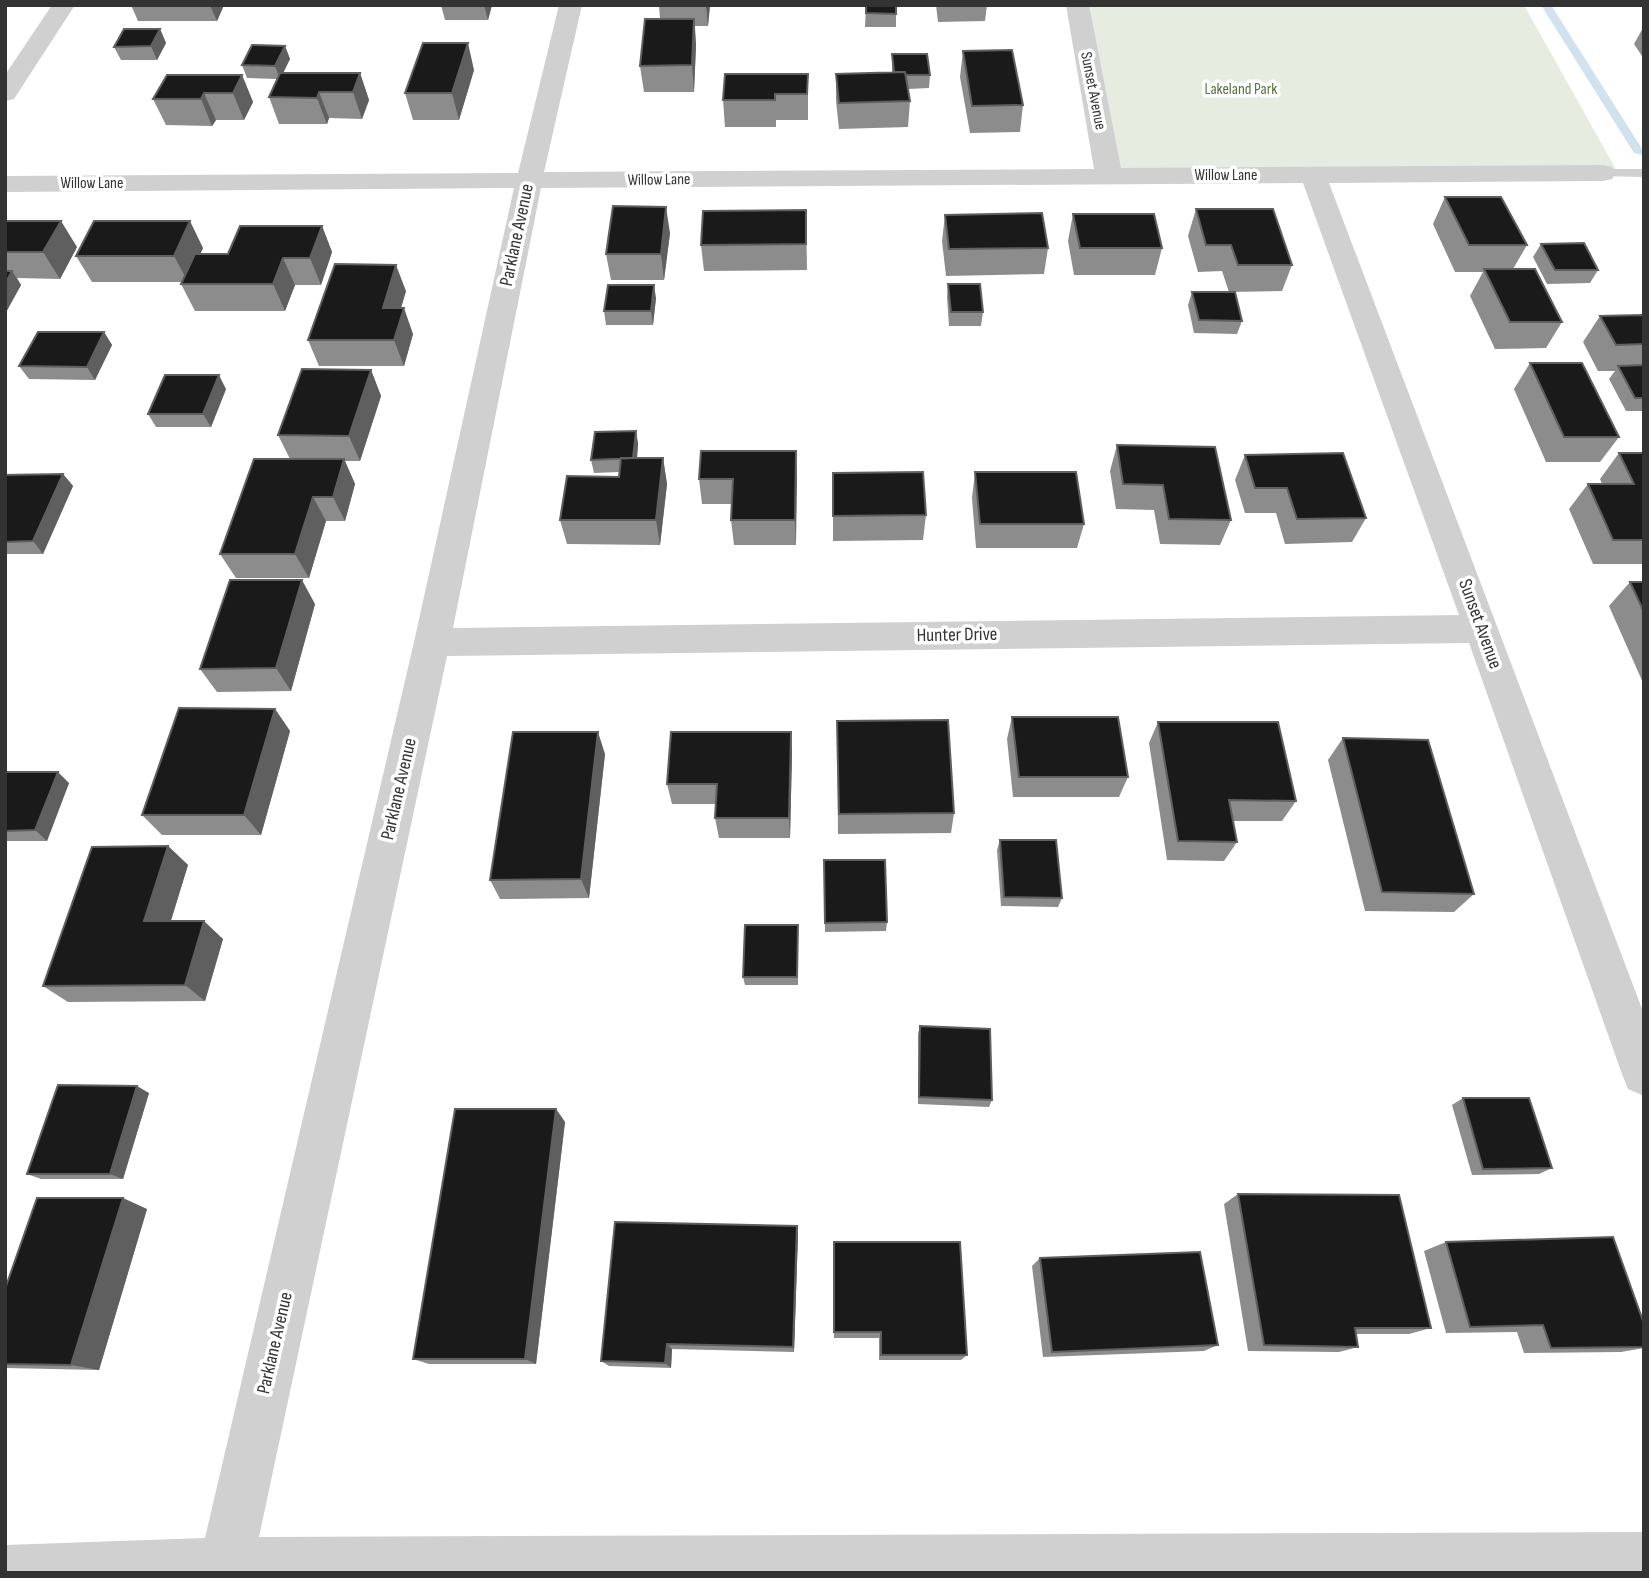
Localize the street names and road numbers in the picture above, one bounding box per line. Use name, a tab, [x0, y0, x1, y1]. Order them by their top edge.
street label: Sunset Avenue	[1076, 50, 1110, 132]
street label: Willow Lane	[1195, 166, 1257, 185]
street label: Willow Lane	[627, 170, 691, 190]
street label: Willow Lane	[61, 174, 123, 193]
street label: Parklane Avenue	[495, 182, 539, 288]
street label: Sunset Avenue	[1453, 576, 1507, 672]
street label: Hunter Drive	[916, 623, 998, 647]
street label: Parklane Avenue	[376, 736, 422, 842]
street label: Parklane Avenue	[252, 1290, 298, 1396]

